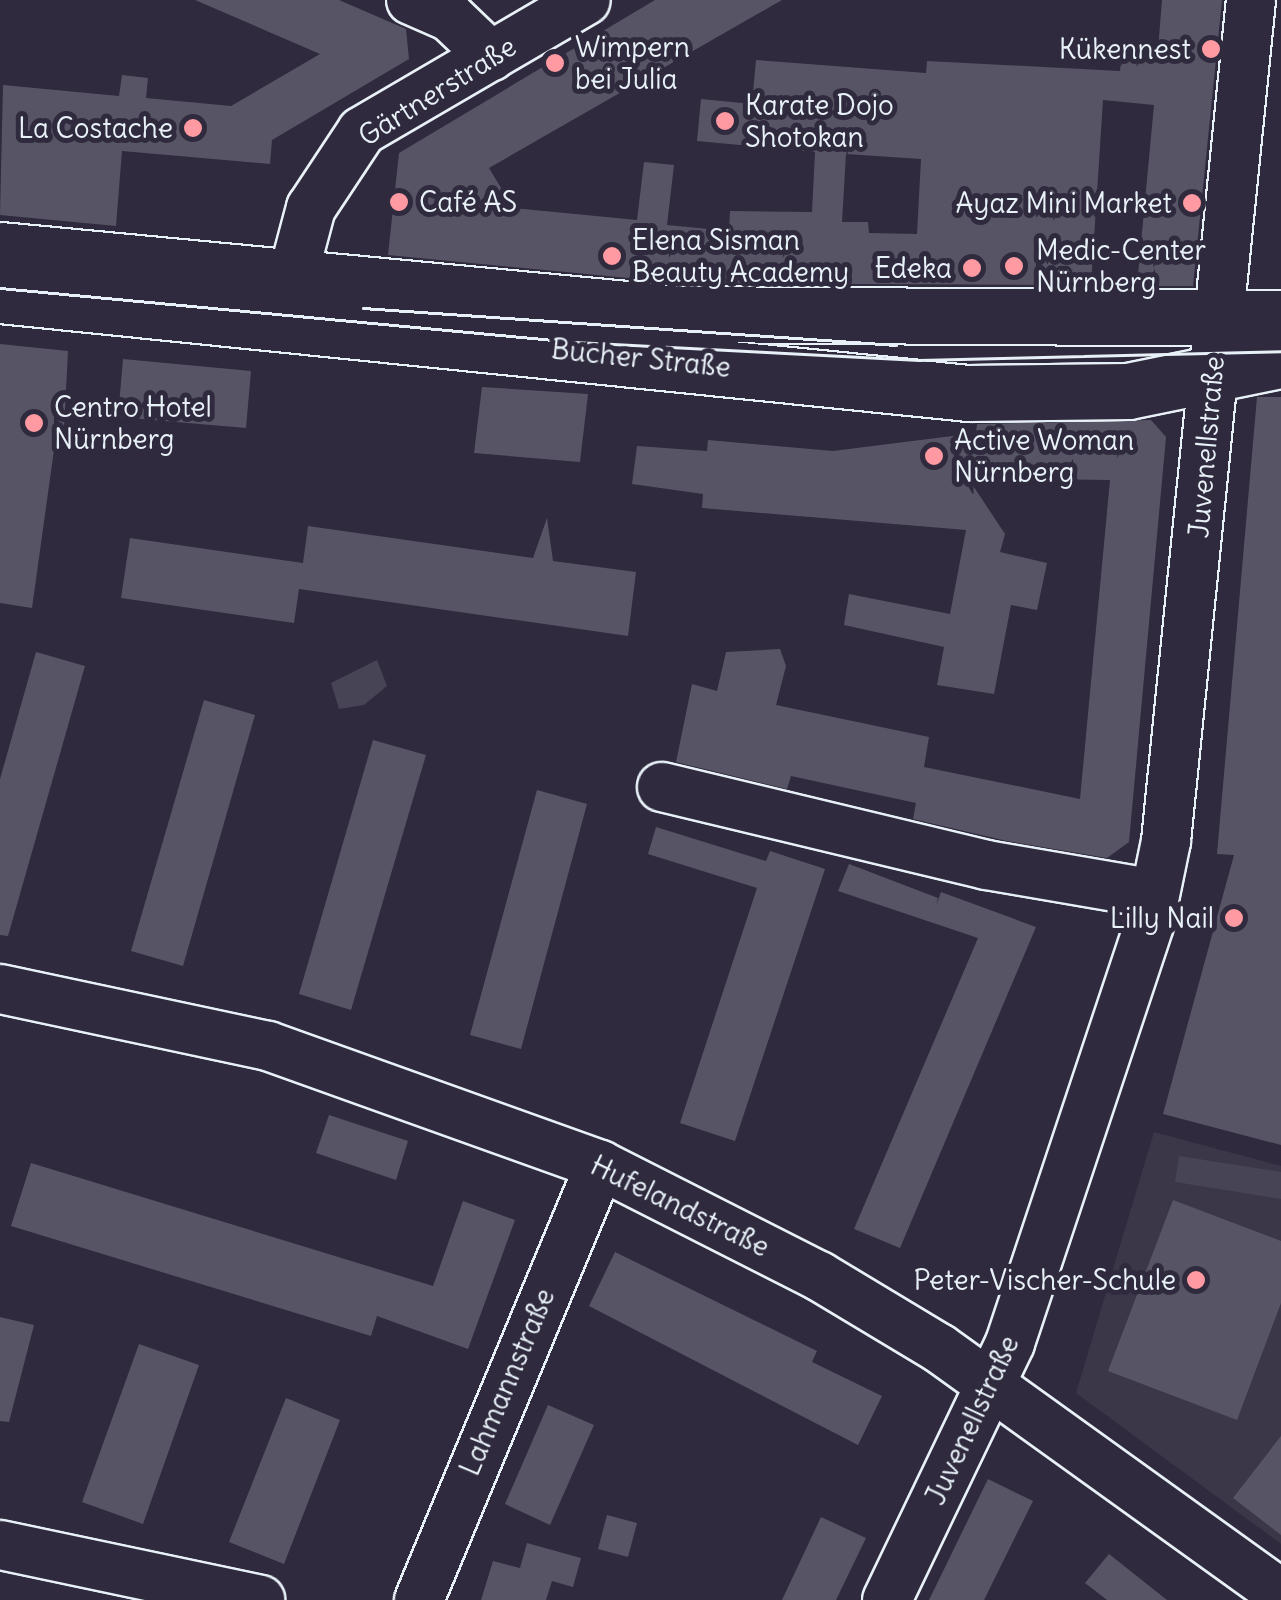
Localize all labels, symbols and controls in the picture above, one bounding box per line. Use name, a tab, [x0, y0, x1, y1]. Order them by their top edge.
street label: Gärtnerstraße	[352, 29, 522, 153]
place label: Wimpern bei Julia	[575, 30, 690, 96]
place label: Kükennest	[1059, 32, 1191, 66]
marker: Kükennest	[1200, 38, 1222, 60]
marker: Wimpern bei Julia	[544, 52, 566, 74]
place label: Karate Dojo Shotokan	[745, 88, 894, 154]
marker: Karate Dojo Shotokan	[714, 110, 736, 132]
place label: La Costache	[18, 111, 173, 145]
marker: La Costache	[182, 117, 204, 139]
place label: Café AS	[419, 185, 517, 219]
place label: Ayaz Mini Market	[956, 186, 1172, 220]
marker: Café AS	[388, 191, 410, 213]
marker: Ayaz Mini Market	[1181, 192, 1203, 214]
place label: Elena Sisman Beauty Academy	[632, 223, 849, 289]
place label: Medic-Center Nürnberg	[1036, 233, 1206, 299]
marker: Elena Sisman Beauty Academy	[601, 245, 623, 267]
place label: Edeka	[874, 251, 952, 285]
marker: Medic-Center Nürnberg	[1001, 253, 1027, 279]
marker: Edeka	[961, 257, 983, 279]
street label: Bucher Straße	[550, 332, 732, 384]
street label: Juvenellstraße	[1181, 355, 1231, 539]
place label: Centro Hotel Nürnberg	[54, 390, 212, 456]
marker: Centro Hotel Nürnberg	[23, 412, 45, 434]
place label: Active Woman Nürnberg	[954, 423, 1134, 489]
marker: Active Woman Nürnberg	[923, 445, 945, 467]
place label: Lilly Nail	[1110, 901, 1214, 935]
marker: Lilly Nail	[1223, 907, 1245, 929]
street label: Hufelandstraße	[585, 1148, 775, 1264]
place label: Peter-Vischer-Schule	[914, 1263, 1176, 1297]
marker: Peter-Vischer-Schule	[1185, 1269, 1207, 1291]
street label: Lahmannstraße	[453, 1283, 561, 1481]
street label: Juvenellstraße	[918, 1330, 1026, 1510]

